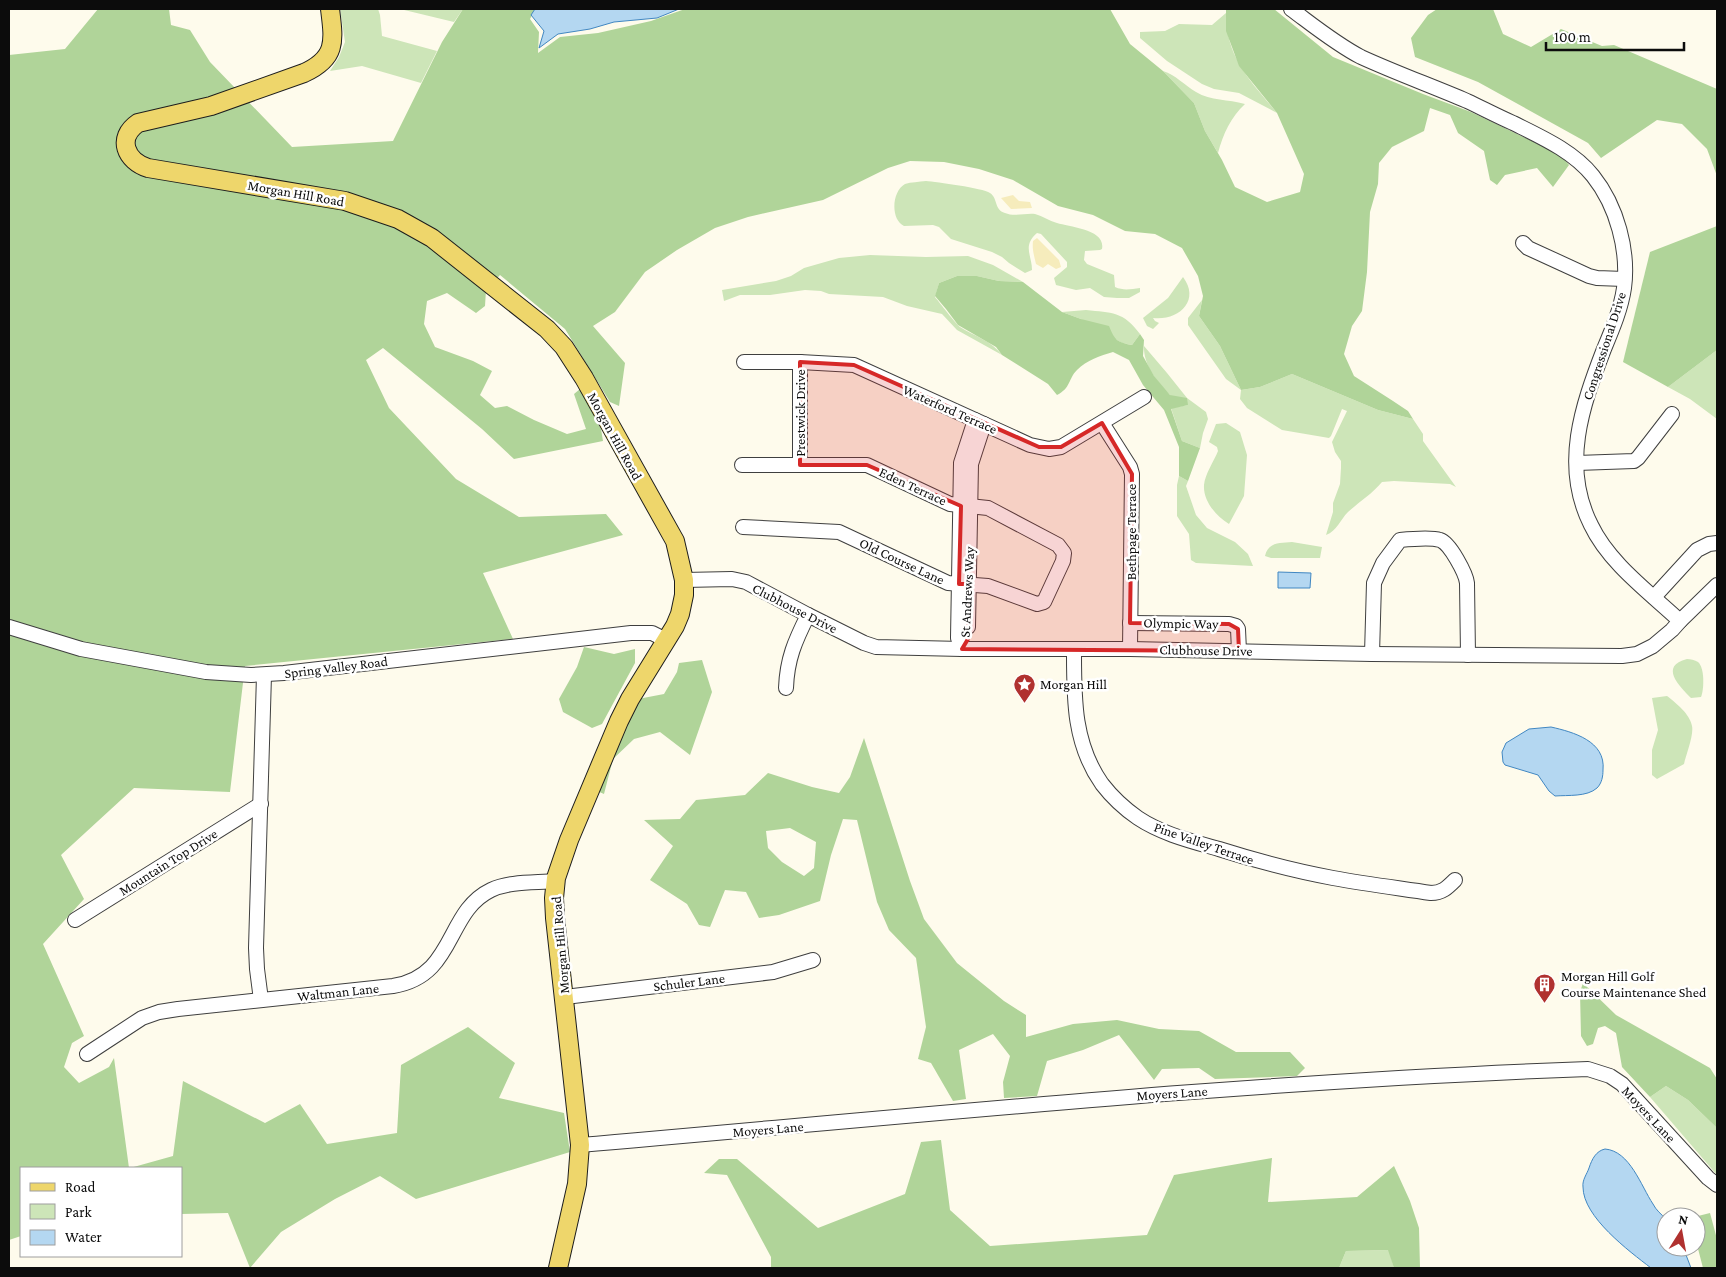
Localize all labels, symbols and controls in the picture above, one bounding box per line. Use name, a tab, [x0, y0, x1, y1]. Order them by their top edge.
scale bar	[1546, 20, 1684, 52]
text: 100 m	[1554, 29, 1591, 45]
street label: Morgan Hill Road	[246, 177, 346, 209]
street label: Congressional Drive	[1579, 290, 1629, 402]
street label: Prestwick Drive	[792, 369, 808, 457]
street label: Waterford Terrace	[900, 381, 1000, 437]
street label: Morgan Hill Road	[584, 389, 646, 483]
street label: Eden Terrace	[877, 463, 949, 509]
street label: Bethpage Terrace	[1123, 484, 1139, 580]
street label: Old Course Lane	[857, 534, 947, 588]
street label: St Andrews Way	[957, 546, 977, 638]
street label: Clubhouse Drive	[750, 580, 840, 636]
street label: Olympic Way	[1143, 614, 1219, 632]
street label: Clubhouse Drive	[1159, 641, 1253, 659]
street label: Spring Valley Road	[283, 653, 389, 681]
place icon: Morgan Hill	[1012, 672, 1036, 703]
place label: Morgan Hill	[1040, 676, 1107, 692]
street label: Pine Valley Terrace	[1152, 818, 1256, 868]
street label: Mountain Top Drive	[116, 825, 220, 899]
street label: Morgan Hill Road	[548, 895, 572, 994]
place label: Morgan Hill Golf Course Maintenance Shed	[1561, 968, 1707, 1000]
street label: Schuler Lane	[652, 970, 726, 994]
building icon: Morgan Hill Golf Course Maintenance Shed	[1533, 972, 1557, 1003]
street label: Waltman Lane	[296, 980, 380, 1004]
street label: Moyers Lane	[1136, 1083, 1208, 1103]
street label: Moyers Lane	[1619, 1083, 1679, 1145]
street label: Moyers Lane	[732, 1118, 804, 1140]
legend	[20, 1167, 182, 1257]
text: Road	[65, 1179, 96, 1195]
text: Park	[65, 1204, 92, 1220]
north arrow	[1656, 1207, 1706, 1257]
text: N	[1677, 1210, 1690, 1228]
text: Water	[65, 1229, 102, 1245]

